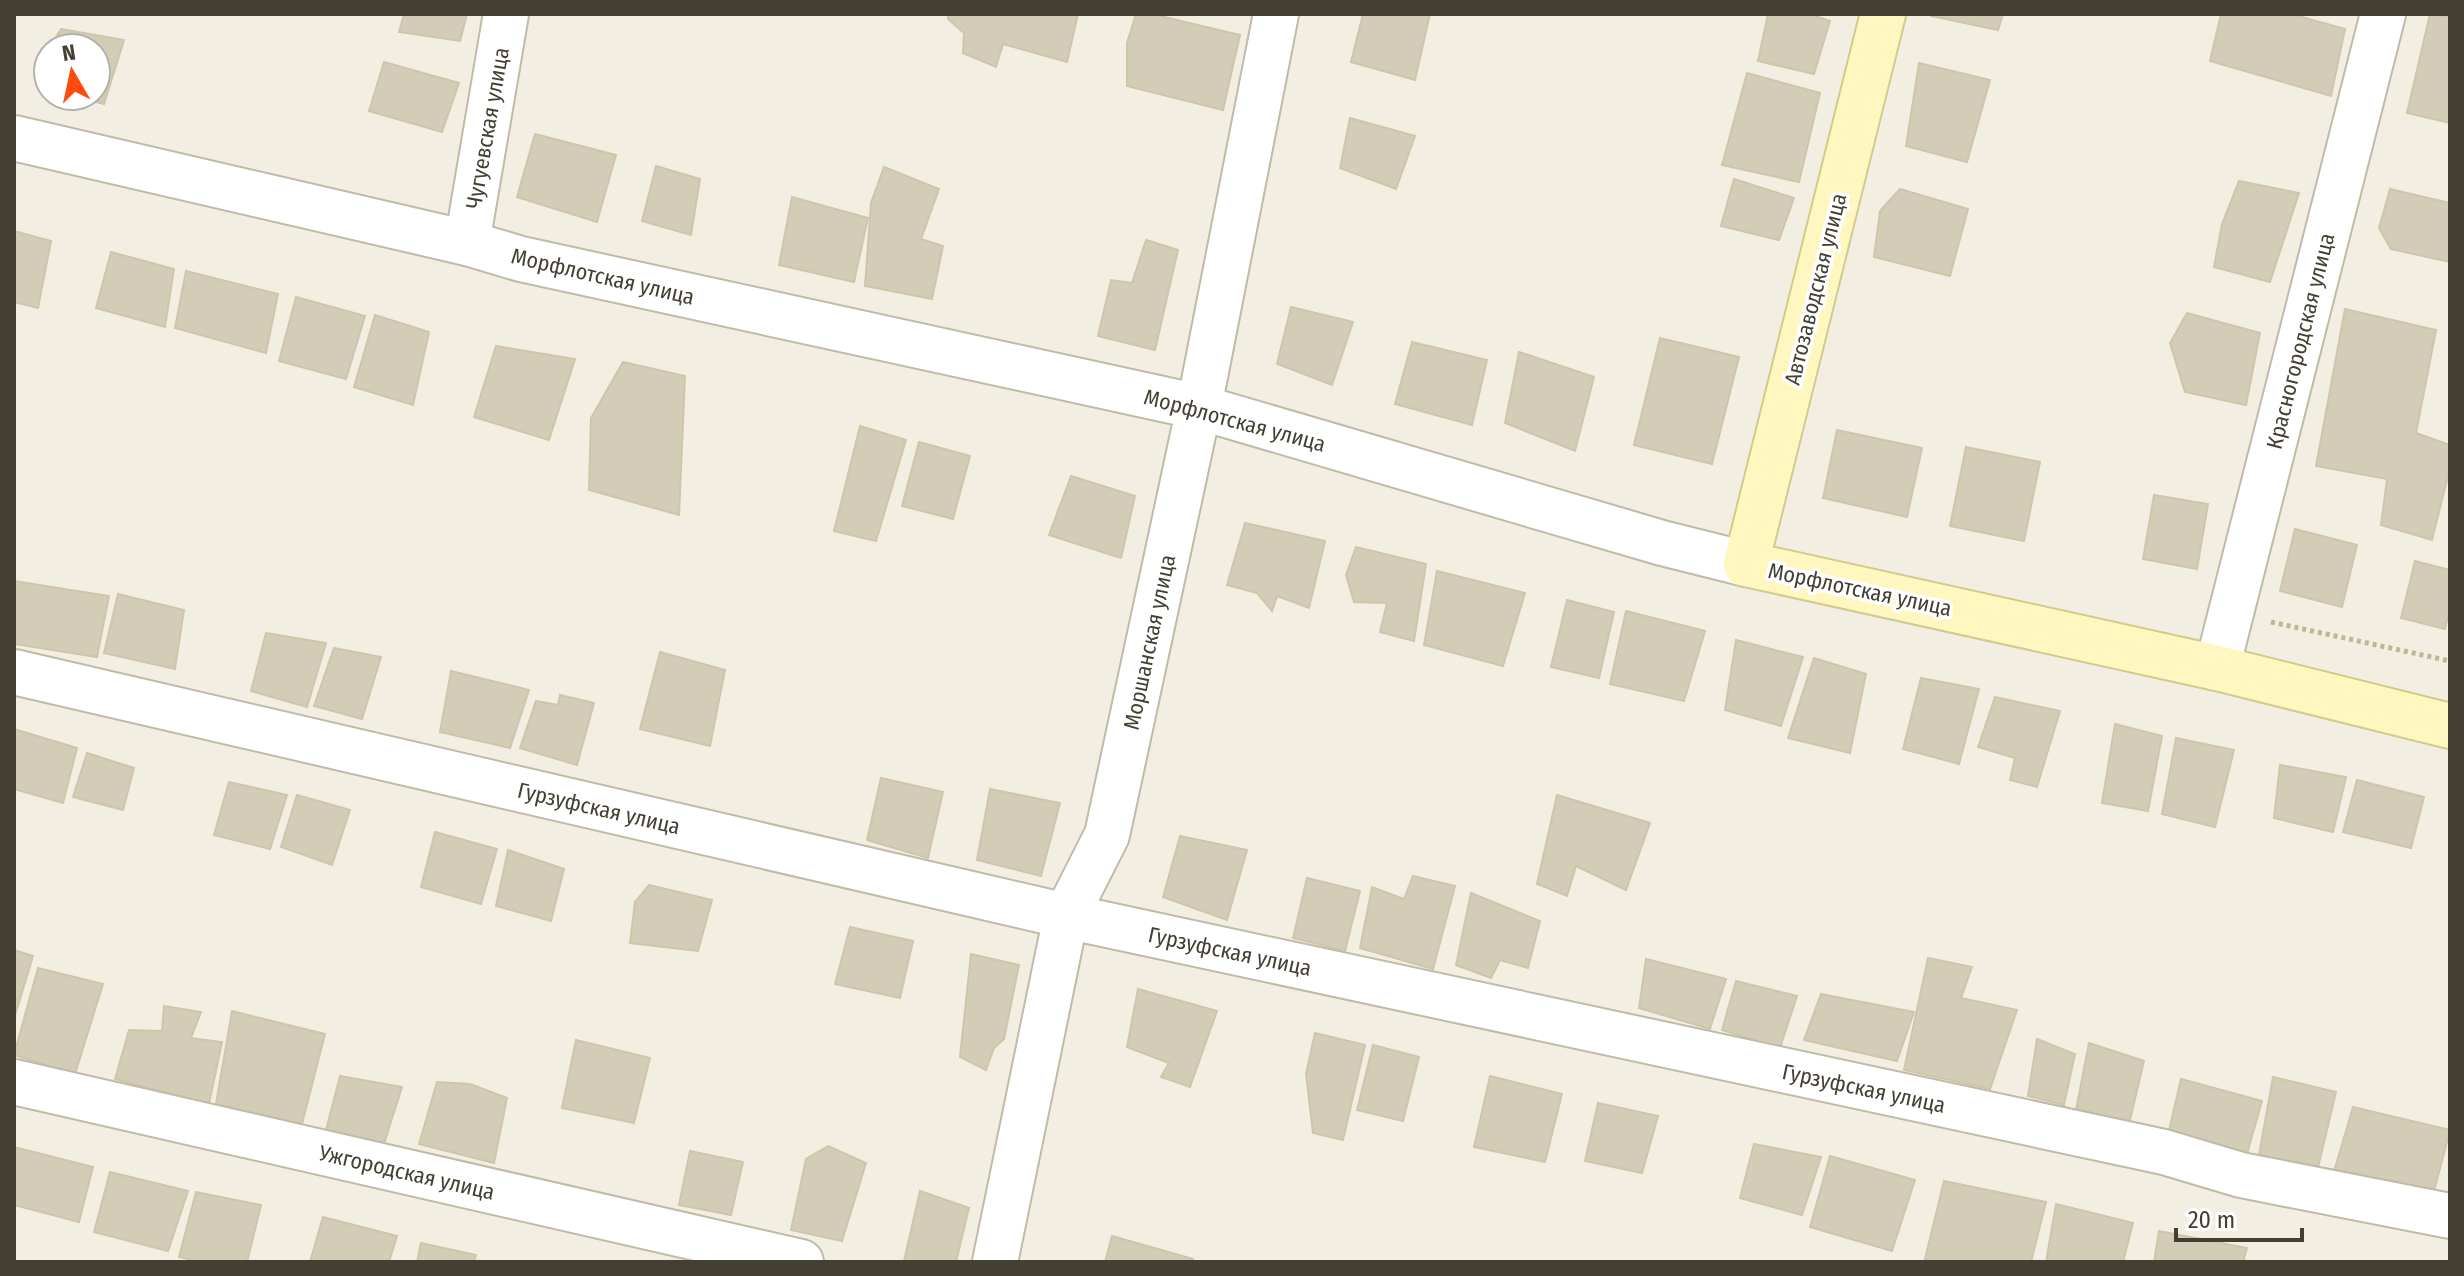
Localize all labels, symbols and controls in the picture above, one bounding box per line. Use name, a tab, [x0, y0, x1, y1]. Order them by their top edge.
north arrow	[32, 32, 112, 112]
text: N	[60, 38, 78, 67]
street label: Чугуевская улица	[460, 45, 515, 211]
street label: Автозаводская улица	[1779, 190, 1852, 388]
street label: Красногородская улица	[2261, 230, 2340, 452]
street label: Морфлотская улица	[509, 242, 697, 311]
street label: Морфлотская улица	[1141, 383, 1329, 458]
street label: Моршанская улица	[1118, 552, 1181, 732]
street label: Морфлотская улица	[1766, 557, 1954, 622]
street label: Гурзуфская улица	[515, 777, 683, 840]
street label: Гурзуфская улица	[1146, 921, 1314, 982]
street label: Гурзуфская улица	[1780, 1058, 1948, 1119]
street label: Ужгородская улица	[316, 1139, 497, 1206]
scale bar	[2176, 1192, 2302, 1242]
text: 20 m	[2188, 1206, 2235, 1234]

